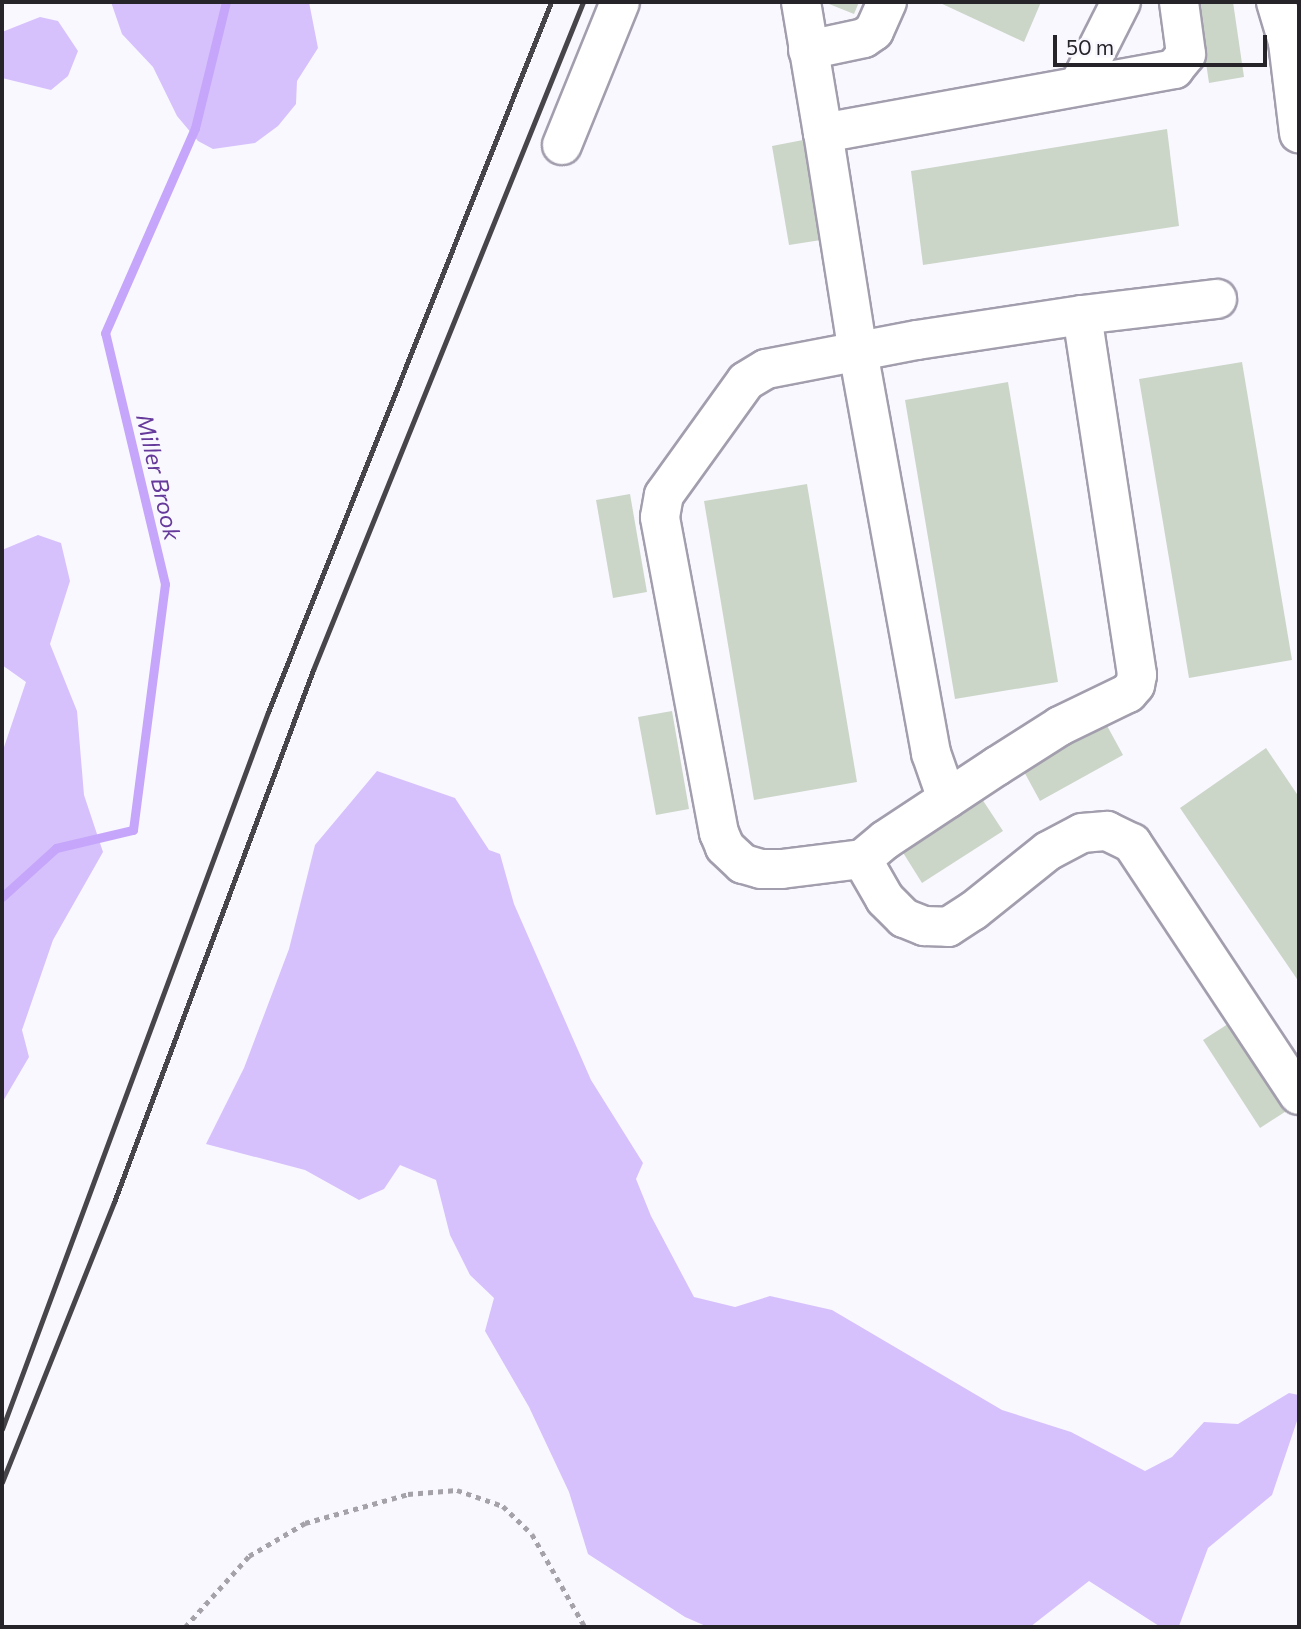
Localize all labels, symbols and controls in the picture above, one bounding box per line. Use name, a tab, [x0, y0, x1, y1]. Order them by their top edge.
scale bar	[1056, 21, 1270, 65]
text: 50 m	[1066, 34, 1114, 59]
water label: Miller Brook	[131, 411, 187, 543]

